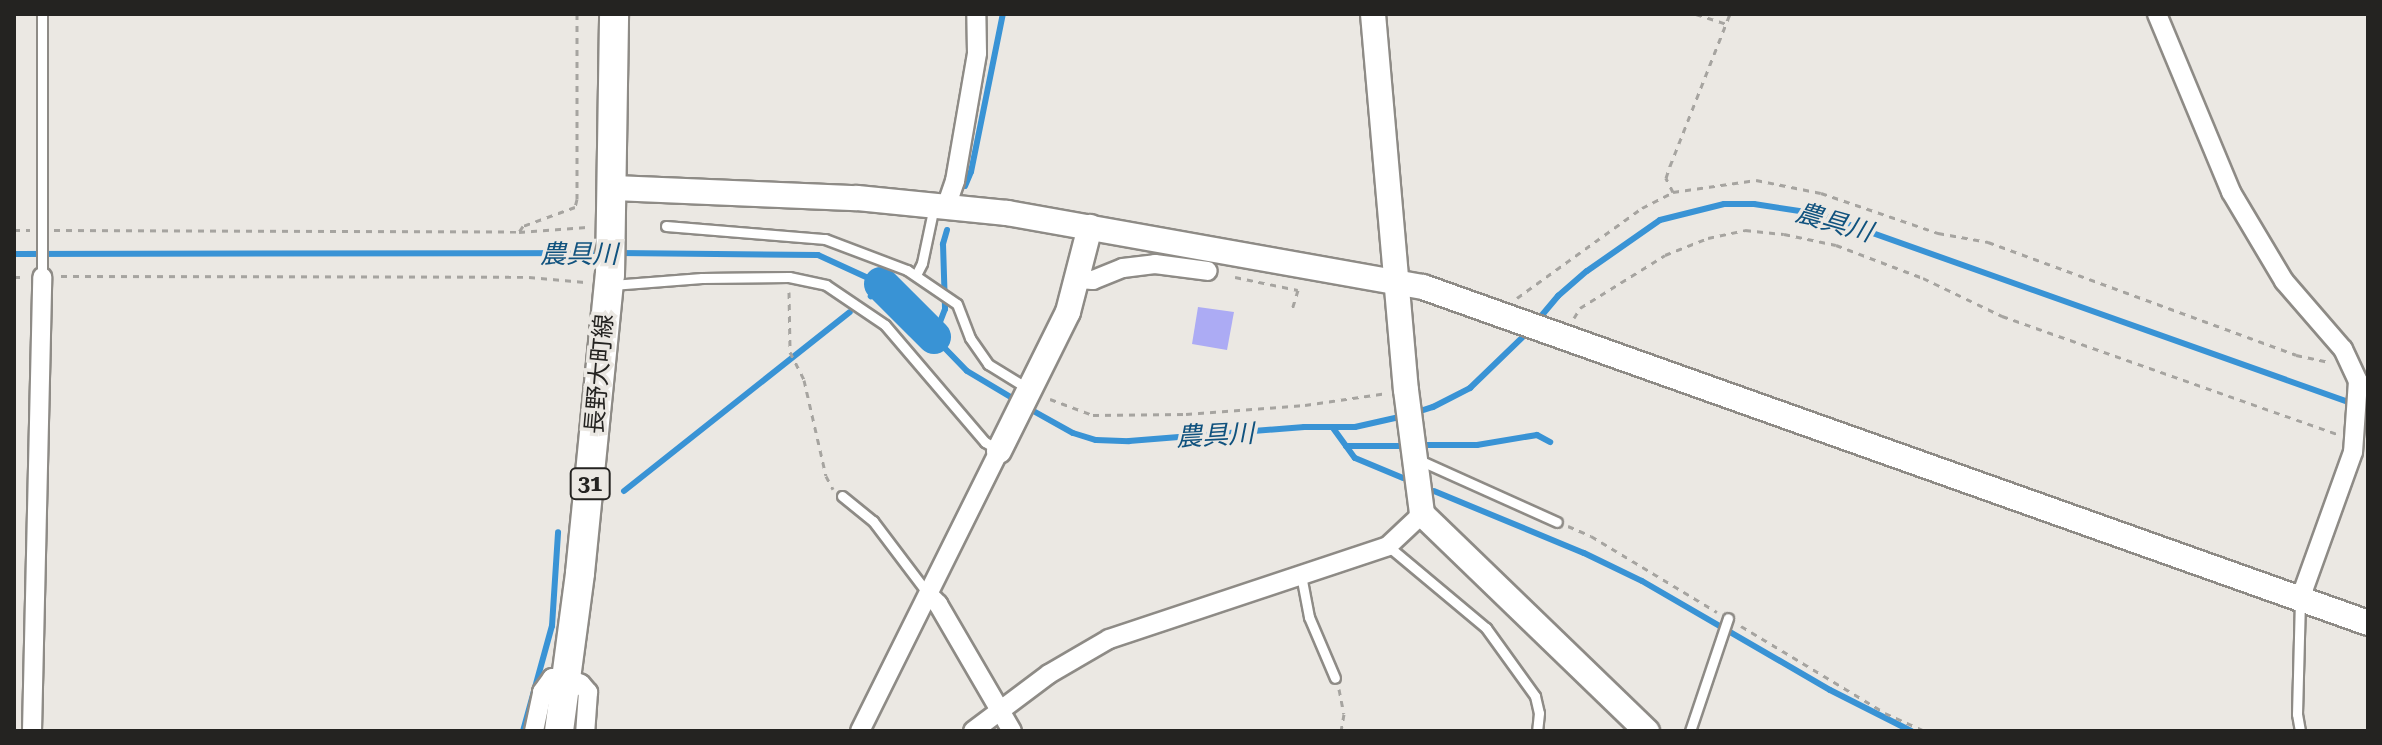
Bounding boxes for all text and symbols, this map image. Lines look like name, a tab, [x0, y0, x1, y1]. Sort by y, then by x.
water label: 農具川	[1792, 197, 1876, 249]
water label: 農具川	[540, 239, 618, 271]
street label: 長野大町線	[580, 313, 620, 435]
water label: 農具川	[1175, 418, 1255, 454]
road number: 31	[568, 466, 612, 502]

